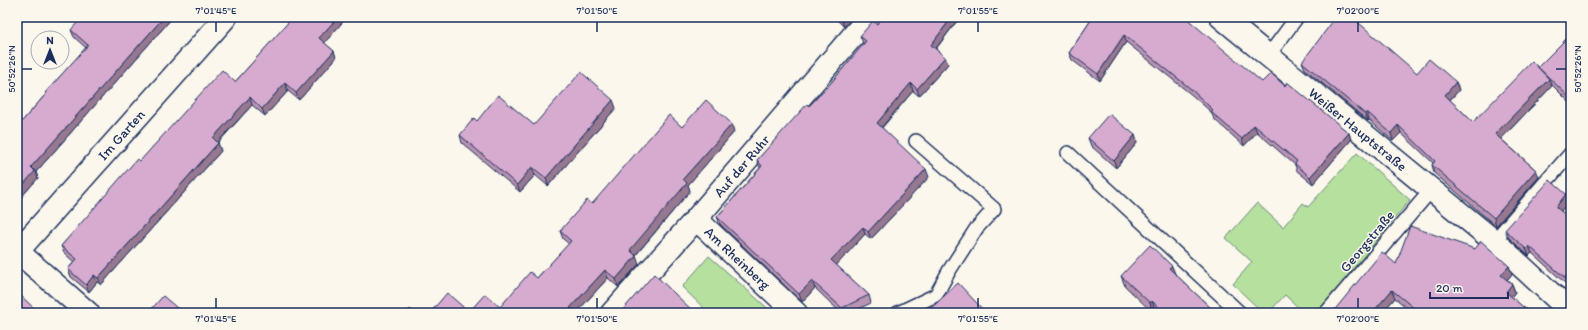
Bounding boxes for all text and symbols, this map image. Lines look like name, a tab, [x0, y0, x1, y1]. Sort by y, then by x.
text: 7°01'45"E	[196, 4, 237, 17]
text: 7°01'50"E	[576, 4, 618, 17]
text: 7°01'55"E	[958, 4, 999, 17]
text: 7°02'00"E	[1337, 4, 1380, 17]
north arrow	[30, 30, 70, 70]
text: N	[46, 34, 54, 47]
text: 50°52'26"N	[5, 45, 18, 93]
text: 50°52'26"N	[1571, 45, 1584, 93]
street label: Weißer Hauptstraße	[1305, 84, 1410, 175]
street label: Im Garten	[95, 106, 149, 164]
street label: Auf der Ruhr	[710, 131, 774, 201]
street label: Georgstraße	[1337, 207, 1398, 276]
street label: Am Rheinberg	[701, 223, 774, 294]
scale bar	[1430, 274, 1508, 300]
text: 20 m	[1436, 281, 1463, 295]
text: 7°01'45"E	[196, 312, 237, 325]
text: 7°01'50"E	[576, 312, 618, 325]
text: 7°01'55"E	[958, 312, 999, 325]
text: 7°02'00"E	[1337, 312, 1380, 325]

